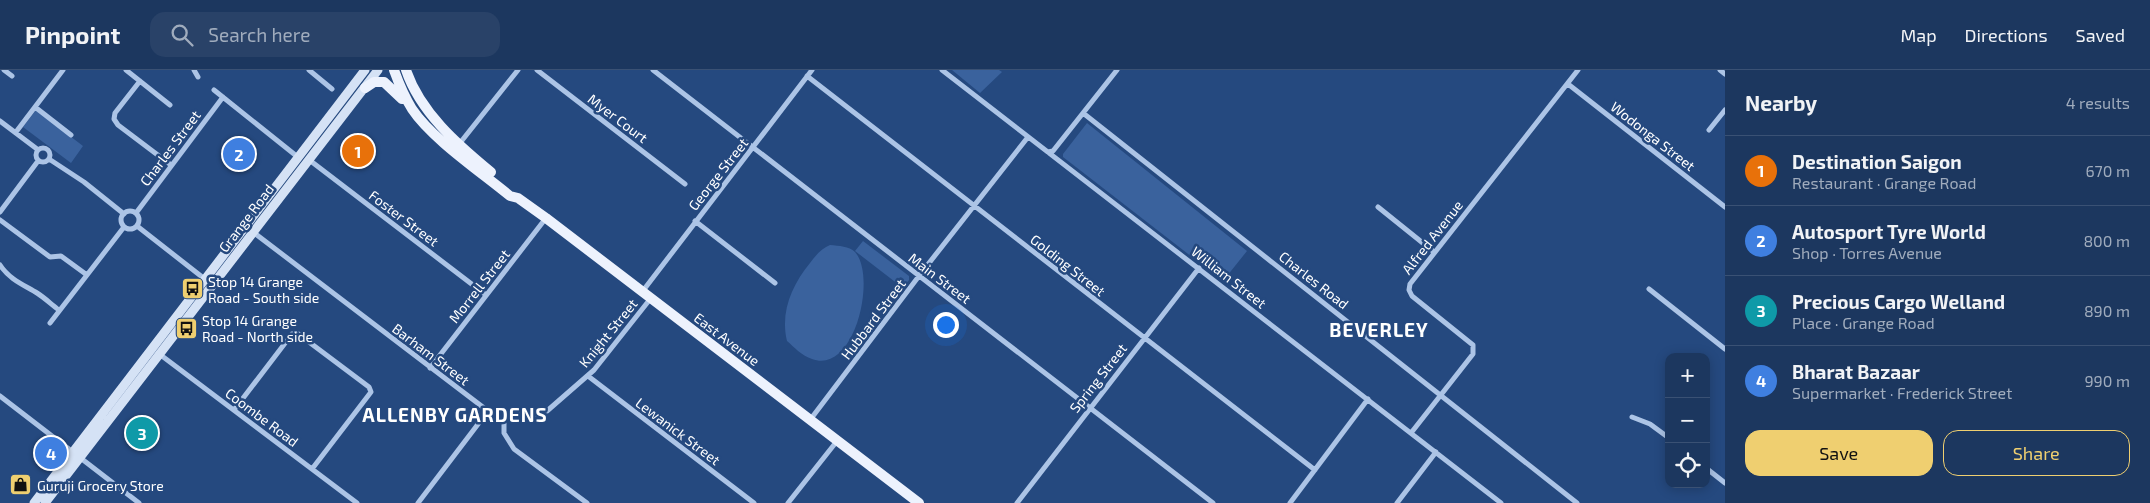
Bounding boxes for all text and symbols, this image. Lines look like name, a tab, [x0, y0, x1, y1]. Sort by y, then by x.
search box	[150, 12, 500, 57]
text: Pinpoint	[25, 20, 120, 49]
icon: search	[168, 21, 196, 49]
text: Search here	[208, 23, 310, 46]
text: Map	[1900, 24, 1937, 46]
text: Directions	[1965, 24, 2048, 46]
text: Saved	[2076, 24, 2125, 46]
street label: Myer Court	[585, 90, 651, 146]
text: Nearby	[1745, 90, 1817, 115]
text: 4 results	[2066, 93, 2130, 112]
street label: Wodonga Street	[1607, 98, 1699, 174]
street label: Charles Street	[136, 107, 204, 189]
pin: 1	[342, 132, 374, 170]
street label: George Street	[684, 134, 752, 214]
pin: 2	[223, 135, 255, 173]
text: Destination Saigon	[1792, 150, 1962, 173]
text: 1	[1758, 161, 1764, 180]
text: 670 m	[2085, 161, 2130, 180]
text: Restaurant · Grange Road	[1792, 173, 1976, 192]
street label: Grange Road	[215, 181, 277, 255]
street label: Foster Street	[366, 186, 442, 250]
street label: Alfred Avenue	[1398, 197, 1466, 277]
text: Autosport Tyre World	[1792, 220, 1986, 243]
street label: Golding Street	[1027, 230, 1109, 300]
text: 2	[1756, 231, 1766, 250]
text: 800 m	[2083, 231, 2130, 250]
street label: William Street	[1188, 242, 1270, 312]
text: Shop · Torres Avenue	[1792, 243, 1942, 262]
street label: Morrell Street	[445, 246, 513, 326]
street label: Charles Road	[1276, 248, 1352, 312]
street label: Main Street	[905, 249, 975, 307]
place label: Stop 14 Grange Road - South side	[208, 273, 319, 306]
street label: Hubbard Street	[837, 275, 909, 363]
bus stop icon: Stop 14 Grange Road - South side	[180, 277, 204, 301]
text: Precious Cargo Welland	[1792, 290, 2005, 313]
street label: Knight Street	[575, 295, 641, 371]
text: 3	[1756, 301, 1766, 320]
text: 890 m	[2084, 301, 2130, 320]
street label: East Avenue	[691, 309, 763, 369]
place label: Stop 14 Grange Road - North side	[202, 312, 313, 345]
your location	[933, 312, 959, 338]
text: Place · Grange Road	[1792, 313, 1935, 332]
bus stop icon: Stop 14 Grange Road - North side	[174, 316, 198, 340]
district label: BEVERLEY	[1329, 318, 1429, 341]
street label: Barham Street	[389, 319, 473, 389]
street label: Spring Street	[1066, 340, 1130, 416]
map controls	[1665, 353, 1710, 488]
button: +	[1665, 353, 1710, 398]
text: Bharat Bazaar	[1792, 360, 1920, 383]
text: 4	[1756, 371, 1766, 390]
text: 990 m	[2084, 371, 2130, 390]
text: Supermarket · Frederick Street	[1792, 383, 2012, 402]
street label: Coombe Road	[222, 384, 302, 450]
street label: Lewanick Street	[632, 394, 724, 468]
button: −	[1665, 398, 1710, 443]
district label: ALLENBY GARDENS	[362, 403, 548, 426]
pin: 3	[126, 414, 158, 452]
button: Save	[1745, 430, 1933, 476]
button: Share	[1943, 430, 2130, 476]
pin: 4	[35, 434, 67, 472]
button: locate	[1665, 443, 1710, 488]
shop icon: Guruji Grocery Store	[9, 473, 33, 497]
place label: Guruji Grocery Store	[37, 477, 164, 494]

